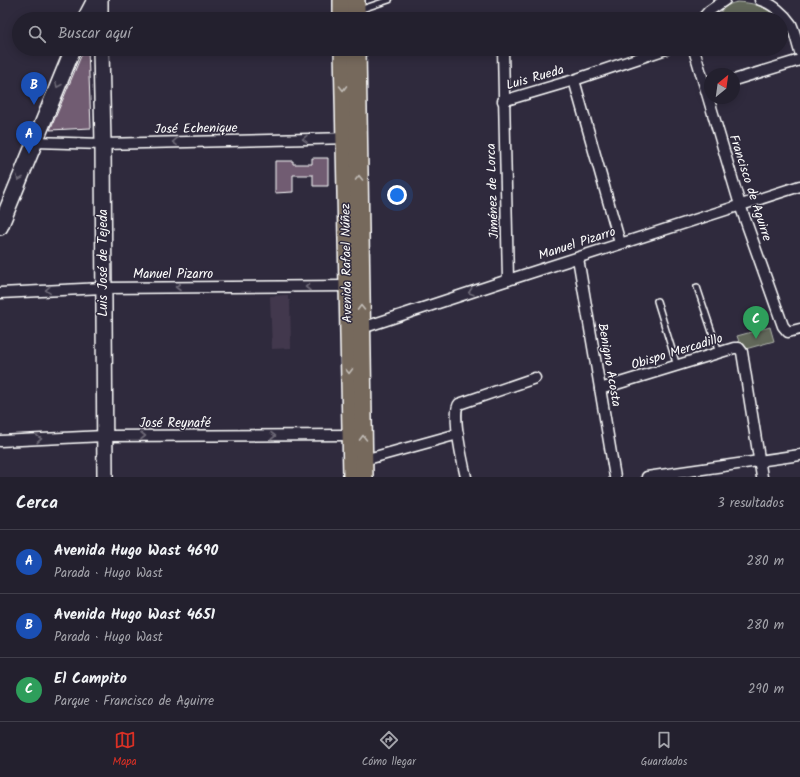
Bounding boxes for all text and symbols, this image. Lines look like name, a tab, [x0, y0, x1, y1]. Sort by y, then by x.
search box	[12, 12, 788, 56]
text: Buscar aquí	[58, 22, 131, 46]
icon: search	[26, 23, 48, 45]
street label: Luis Rueda	[504, 60, 566, 96]
north arrow	[704, 68, 740, 104]
pin: B	[21, 72, 47, 105]
one-way arrow	[55, 81, 63, 88]
one-way arrow	[339, 85, 347, 91]
street label: José Echenique	[154, 118, 238, 140]
pin: A	[16, 121, 42, 154]
street label: Francisco de Aguirre	[723, 132, 777, 244]
one-way arrow	[302, 135, 308, 143]
one-way arrow	[172, 138, 178, 146]
street label: Jiménez de Lorca	[481, 143, 505, 239]
one-way arrow	[16, 175, 24, 182]
one-way arrow	[355, 175, 363, 181]
your location	[387, 185, 407, 205]
street label: Avenida Rafael Núñez	[335, 203, 359, 323]
street label: Luis José de Tejeda	[93, 209, 114, 317]
street label: Manuel Pizarro	[536, 222, 619, 266]
street label: Manuel Pizarro	[133, 264, 213, 285]
one-way arrow	[175, 283, 181, 291]
one-way arrow	[305, 283, 311, 291]
one-way arrow	[45, 286, 51, 295]
one-way arrow	[468, 287, 475, 296]
one-way arrow	[357, 305, 365, 311]
pin: C	[743, 306, 769, 339]
street label: Benigno Acosta	[591, 322, 627, 408]
street label: Obispo Mercadillo	[629, 328, 726, 376]
one-way arrow	[345, 368, 353, 374]
street label: José Reynafé	[139, 413, 212, 434]
one-way arrow	[140, 432, 146, 440]
one-way arrow	[270, 432, 276, 440]
one-way arrow	[36, 435, 42, 443]
one-way arrow	[359, 435, 367, 441]
text: Cerca	[16, 490, 58, 517]
text: 3 resultados	[717, 493, 784, 514]
text: Avenida Hugo Wast 4690	[54, 539, 218, 563]
text: A	[25, 551, 33, 572]
text: 280 m	[747, 551, 784, 572]
text: Parada · Hugo Wast	[54, 563, 163, 584]
text: Avenida Hugo Wast 4651	[54, 603, 215, 627]
text: B	[25, 615, 33, 636]
text: 280 m	[747, 615, 784, 636]
text: Parada · Hugo Wast	[54, 627, 163, 648]
text: El Campito	[54, 667, 127, 691]
text: C	[25, 679, 33, 700]
text: 290 m	[748, 679, 784, 700]
text: Parque · Francisco de Aguirre	[54, 691, 214, 712]
tab: Mapa	[113, 729, 137, 771]
tab: Cómo llegar	[362, 729, 416, 771]
tab: Guardados	[641, 729, 687, 771]

